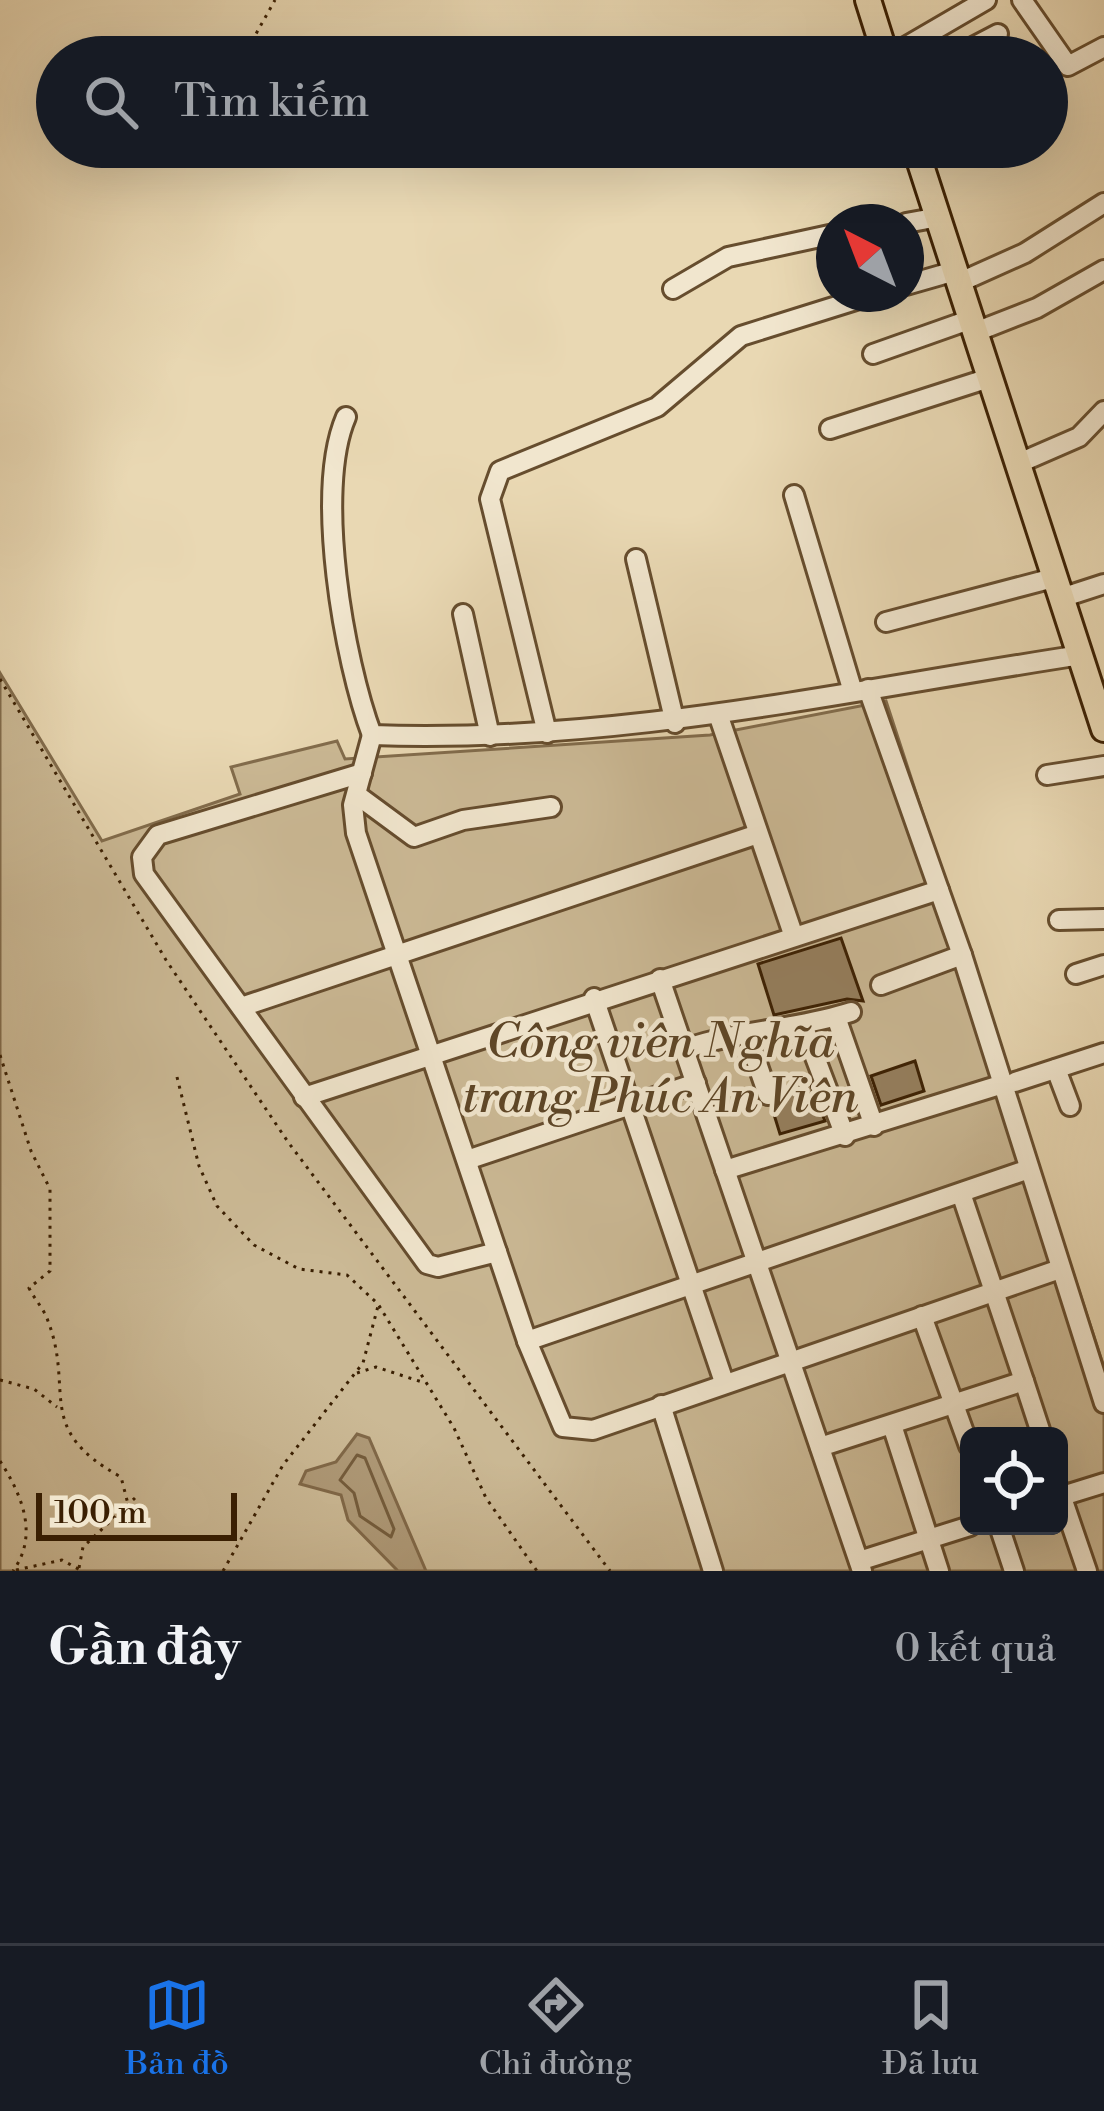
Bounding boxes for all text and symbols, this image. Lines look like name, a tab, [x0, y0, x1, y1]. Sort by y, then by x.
search box	[36, 36, 1068, 168]
icon: search	[78, 69, 144, 135]
text: Tìm kiếm	[174, 74, 369, 131]
north arrow	[816, 204, 924, 312]
park label: Công viên Nghĩa trang Phúc An Viên	[462, 1013, 859, 1128]
map controls	[960, 1427, 1068, 1535]
button: locate	[960, 1427, 1068, 1535]
scale bar	[36, 1487, 237, 1540]
text: 100 m	[54, 1493, 147, 1534]
text: Gần đây	[48, 1617, 241, 1681]
text: 0 kết quả	[894, 1625, 1056, 1674]
tab: Bản đồ	[125, 1972, 229, 2085]
tab: Chỉ đường	[479, 1972, 632, 2085]
tab: Đã lưu	[882, 1972, 979, 2085]

